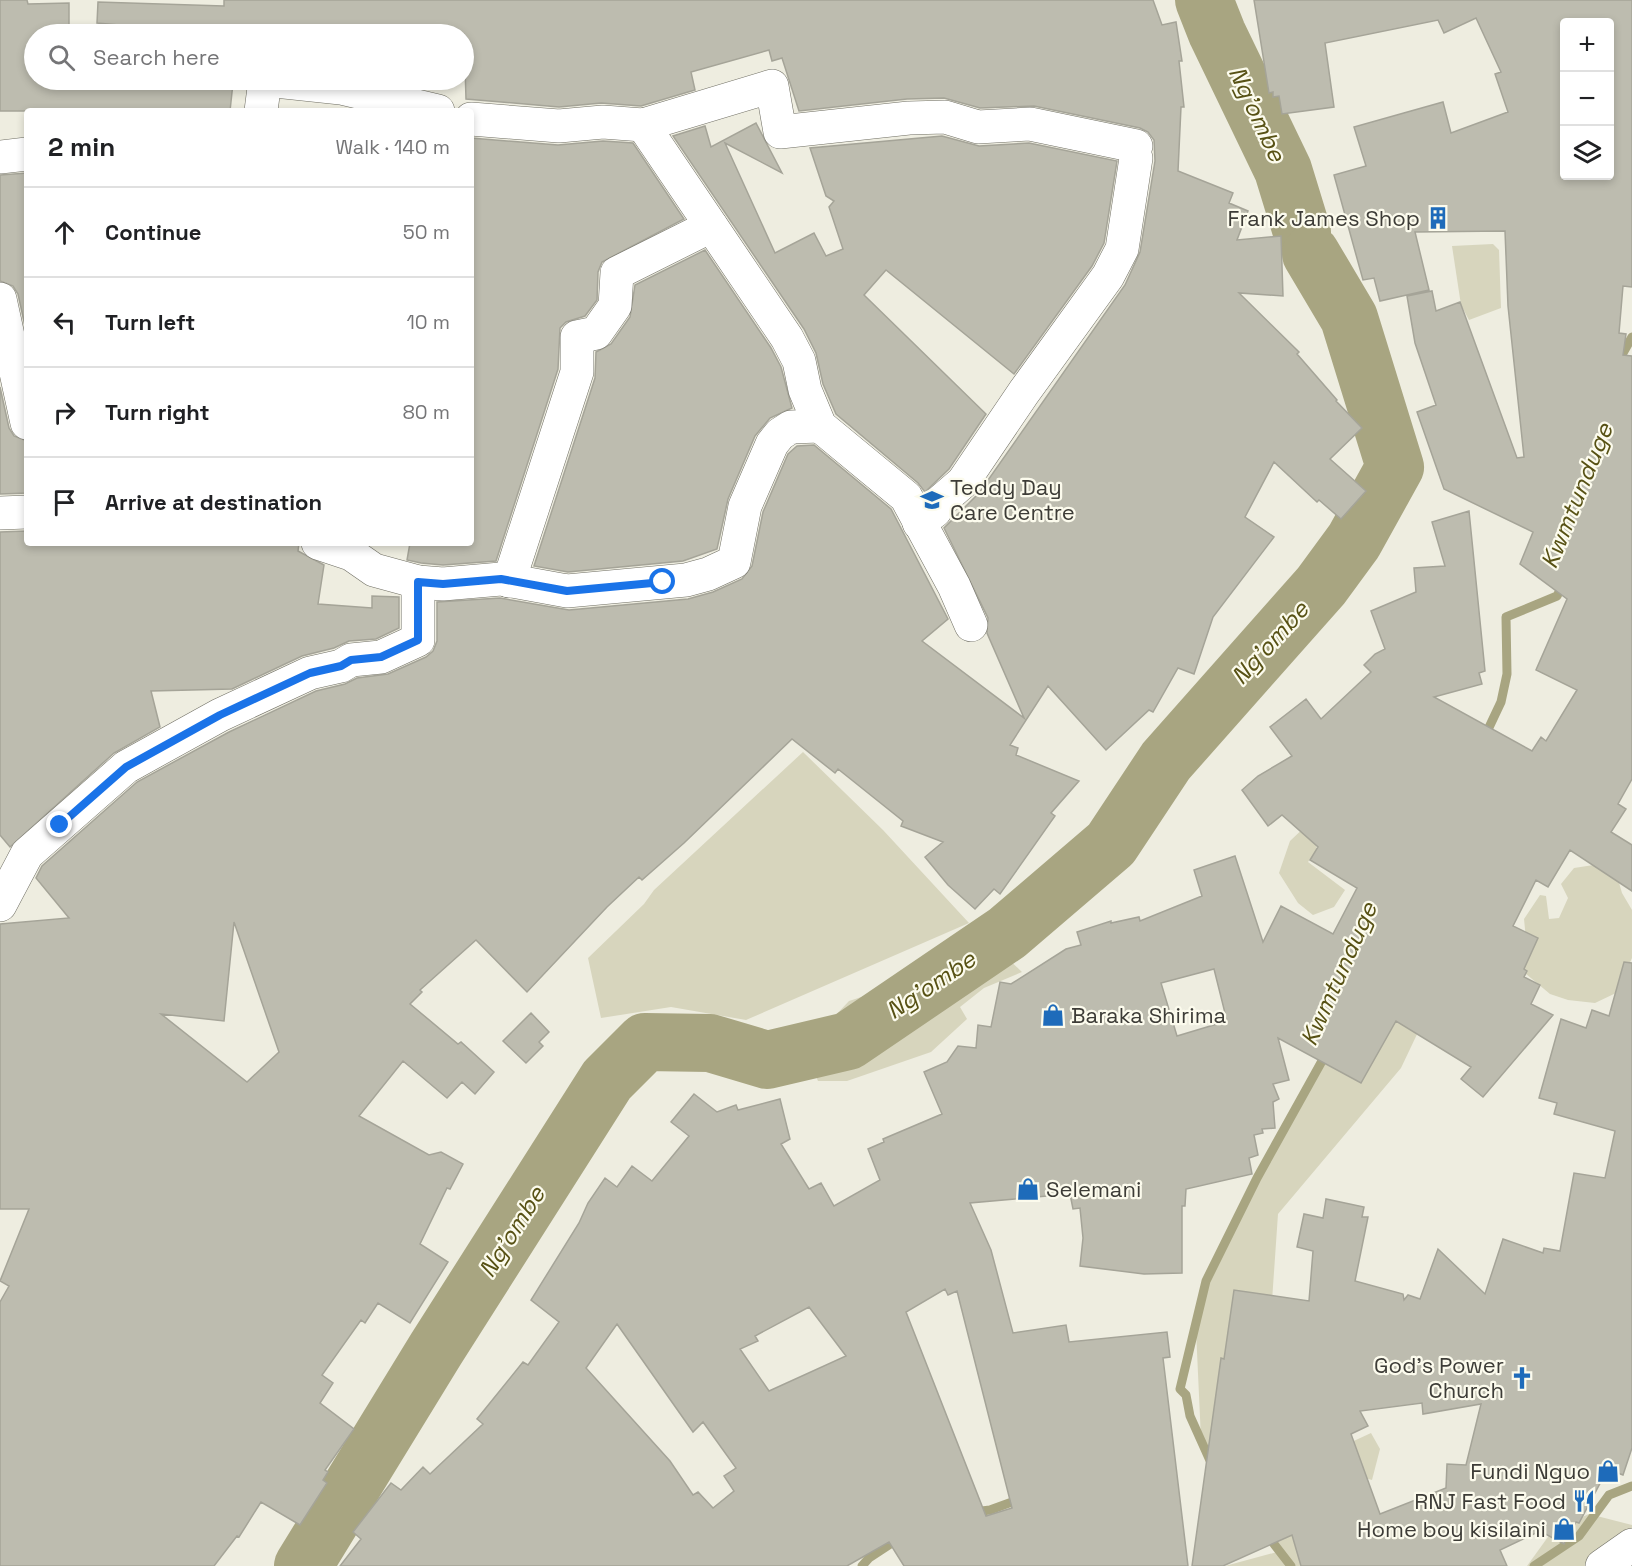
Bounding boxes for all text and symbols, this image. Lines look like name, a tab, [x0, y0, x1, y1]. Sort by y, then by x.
map controls	[1560, 18, 1614, 180]
button: +	[1560, 18, 1614, 72]
search box	[24, 24, 474, 90]
icon: search	[45, 41, 78, 74]
text: Search here	[93, 43, 220, 71]
water label: Ng'ombe	[1222, 61, 1293, 167]
button: −	[1560, 72, 1614, 126]
button: layers	[1560, 126, 1614, 180]
text: 2 min	[48, 130, 115, 164]
text: Walk · 140 m	[336, 134, 450, 160]
place label: Frank James Shop	[1228, 204, 1420, 232]
building icon: Frank James Shop	[1425, 205, 1451, 231]
icon: ahead	[48, 216, 81, 249]
text: Continue	[105, 218, 201, 246]
text: 50 m	[403, 219, 450, 245]
icon: left	[48, 306, 81, 339]
text: Turn left	[105, 308, 195, 336]
text: 10 m	[406, 309, 450, 335]
icon: right	[48, 396, 81, 429]
text: Turn right	[105, 398, 210, 426]
text: 80 m	[402, 399, 450, 425]
water label: Kwmtunduge	[1533, 418, 1620, 573]
place label: Teddy Day Care Centre	[950, 473, 1075, 526]
icon: arrive	[48, 486, 81, 519]
school or university icon: Teddy Day Care Centre	[919, 487, 945, 513]
text: Arrive at destination	[105, 488, 322, 516]
route start	[649, 568, 675, 594]
water label: Ng'ombe	[1224, 594, 1316, 691]
route end	[46, 811, 72, 837]
water label: Kwmtunduge	[1293, 896, 1384, 1050]
water label: Ng'ombe	[880, 943, 982, 1026]
place label: Baraka Shirima	[1071, 1001, 1227, 1029]
shop icon: Baraka Shirima	[1040, 1002, 1066, 1028]
place label: Selemani	[1046, 1175, 1141, 1203]
shop icon: Selemani	[1015, 1176, 1041, 1202]
water label: Ng'ombe	[471, 1180, 552, 1283]
place label: God's Power Church	[1374, 1351, 1504, 1404]
church icon: God's Power Church	[1509, 1365, 1535, 1391]
place label: Fundi Nguo	[1470, 1457, 1590, 1485]
shop icon: Fundi Nguo	[1595, 1458, 1621, 1484]
place label: RNJ Fast Food	[1414, 1487, 1566, 1515]
restaurant icon: RNJ Fast Food	[1571, 1488, 1597, 1514]
place label: Home boy kisilaini	[1357, 1515, 1546, 1543]
shop icon: Home boy kisilaini	[1551, 1516, 1577, 1542]

